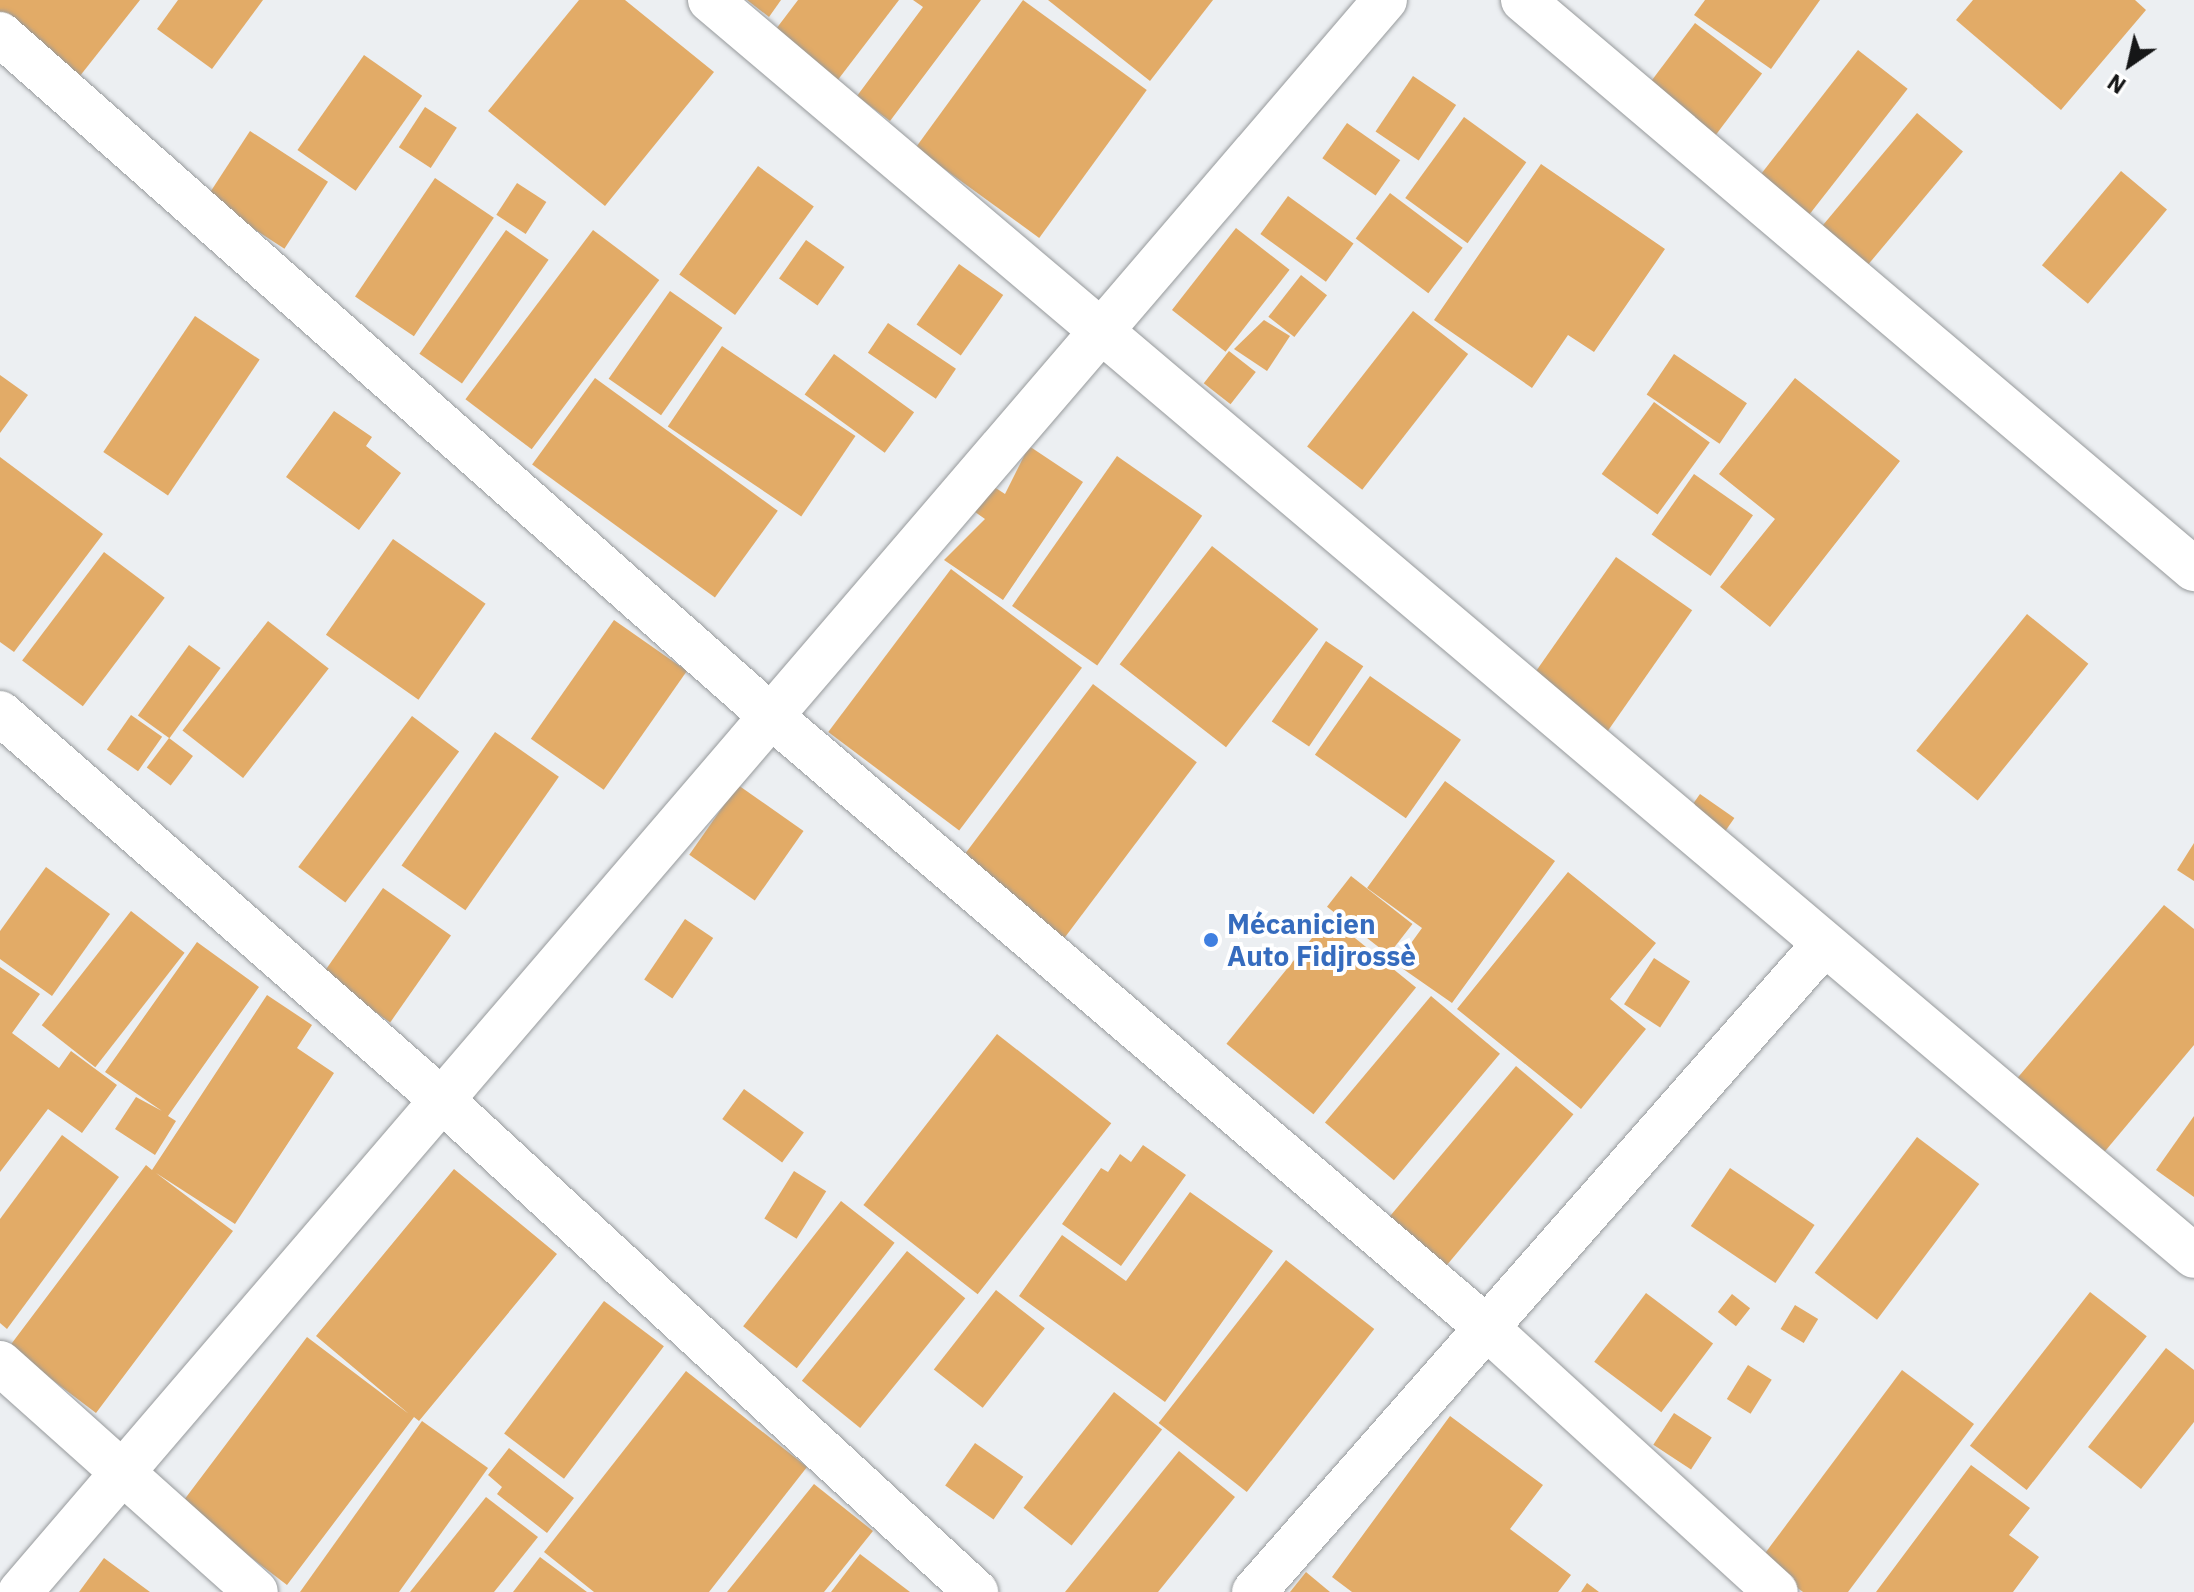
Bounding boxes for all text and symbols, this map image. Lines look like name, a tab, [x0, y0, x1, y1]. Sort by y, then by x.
north arrow	[2090, 24, 2170, 104]
text: N	[2102, 68, 2131, 101]
place label: Mécanicien Auto Fidjrossè	[1227, 907, 1416, 973]
marker: Mécanicien Auto Fidjrossè	[1202, 931, 1220, 949]

